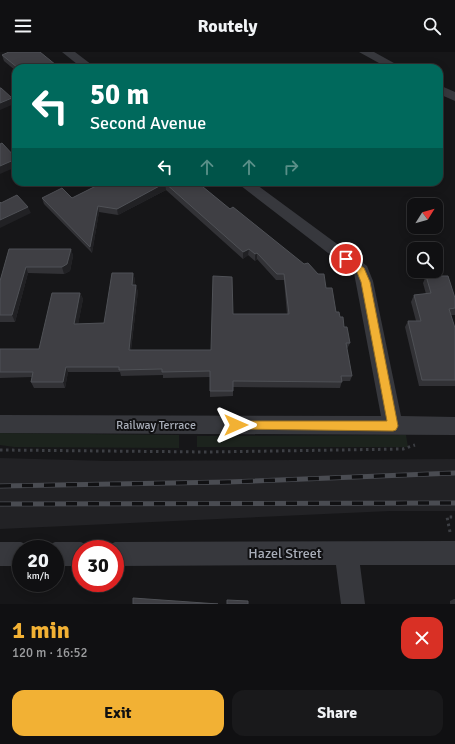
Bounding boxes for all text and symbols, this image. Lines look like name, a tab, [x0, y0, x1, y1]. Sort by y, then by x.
icon: menu	[12, 15, 34, 37]
text: Routely	[198, 15, 257, 37]
icon: search	[421, 15, 443, 37]
text: 50 m	[90, 78, 149, 112]
icon: left	[24, 80, 76, 132]
text: Second Avenue	[90, 112, 206, 134]
icon: left	[154, 156, 176, 178]
icon: ahead	[196, 156, 218, 178]
icon: ahead	[238, 156, 260, 178]
icon: right	[280, 156, 302, 178]
north arrow	[407, 198, 443, 234]
map controls	[407, 198, 443, 278]
pin	[329, 242, 363, 276]
button: search	[407, 242, 443, 278]
icon: arrive	[335, 248, 357, 270]
position arrow	[215, 404, 257, 446]
street label: Railway Terrace	[116, 418, 196, 433]
speed limit sign: 30	[72, 540, 124, 592]
street label: Hazel Street	[248, 545, 322, 562]
text: 20	[27, 548, 49, 573]
text: km/h	[27, 570, 49, 582]
text: 1 min	[12, 615, 70, 645]
button: close	[401, 617, 443, 659]
text: 120 m · 16:52	[12, 645, 88, 661]
button: Exit	[12, 690, 224, 736]
button: Share	[232, 690, 443, 736]

